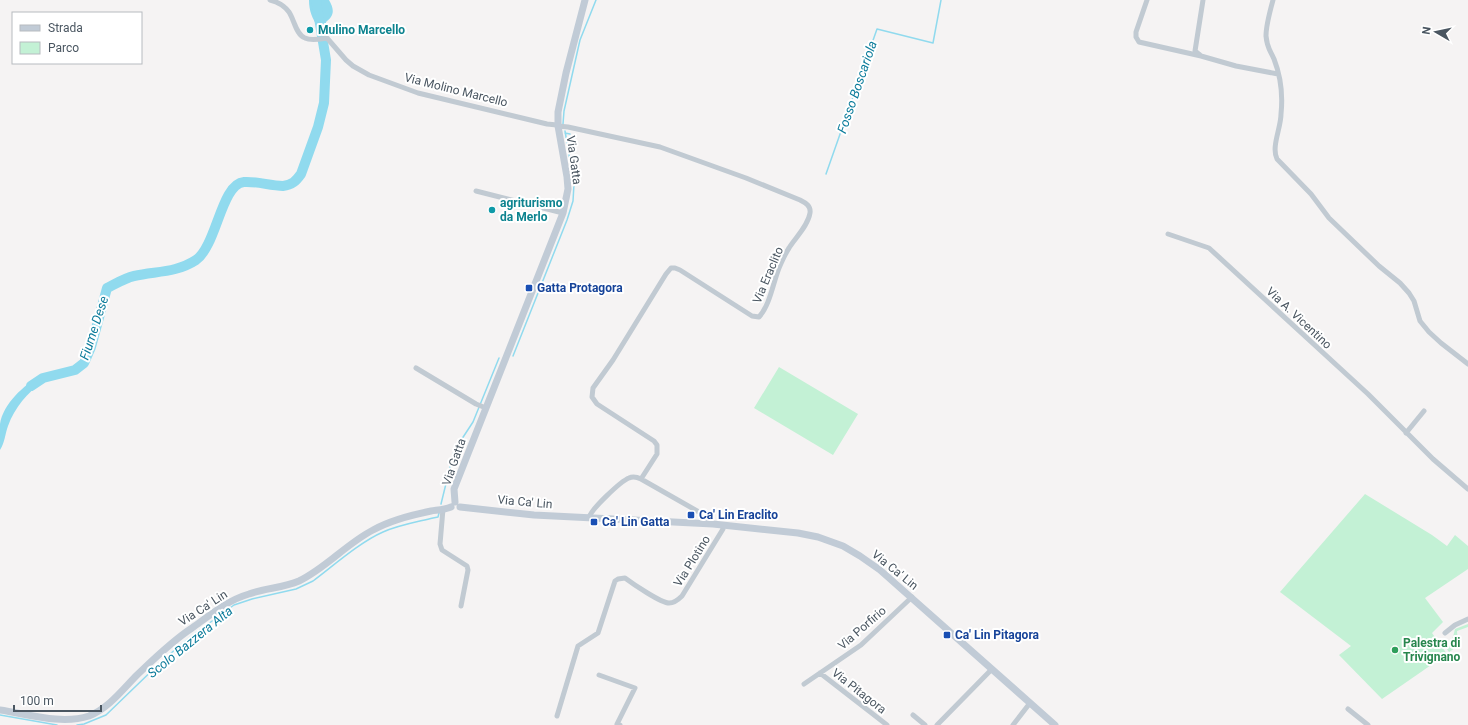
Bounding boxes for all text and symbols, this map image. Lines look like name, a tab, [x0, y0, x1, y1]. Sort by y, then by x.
legend	[12, 12, 142, 64]
north arrow	[1416, 12, 1456, 52]
text: Strada	[48, 21, 83, 35]
place label: Mulino Marcello	[318, 23, 405, 37]
marker: Mulino Marcello	[305, 25, 315, 35]
text: N	[1420, 25, 1434, 35]
water label: Fosso Boscariola	[834, 39, 880, 135]
text: Parco	[48, 41, 79, 55]
street label: Via Molino Marcello	[403, 70, 509, 110]
street label: Via Gatta	[564, 135, 584, 185]
place label: agriturismo da Merlo	[500, 196, 563, 224]
marker: agriturismo da Merlo	[487, 205, 497, 215]
street label: Via Eraclito	[750, 245, 786, 305]
place label: Gatta Protagora	[537, 281, 623, 295]
marker: Gatta Protagora	[524, 283, 534, 293]
street label: Via A. Vicentino	[1263, 284, 1335, 352]
water label: Fiume Dese	[77, 294, 111, 362]
street label: Via Gatta	[439, 436, 469, 488]
street label: Via Ca' Lin	[497, 493, 553, 511]
place label: Ca' Lin Eraclito	[699, 508, 778, 522]
marker: Ca' Lin Eraclito	[686, 510, 696, 520]
place label: Ca' Lin Gatta	[602, 515, 670, 529]
marker: Ca' Lin Gatta	[589, 517, 599, 527]
street label: Via Plotino	[671, 533, 713, 589]
street label: Via Ca' Lin	[869, 547, 921, 593]
street label: Via Ca' Lin	[176, 587, 230, 629]
water label: Scolo Bazzera Alta	[145, 603, 236, 681]
street label: Via Porfirio	[835, 603, 889, 653]
place label: Ca' Lin Pitagora	[955, 628, 1040, 642]
marker: Ca' Lin Pitagora	[942, 630, 952, 640]
place label: Palestra di Trivignano	[1403, 636, 1461, 664]
marker: Palestra di Trivignano	[1390, 645, 1400, 655]
street label: Via Pitagora	[829, 665, 889, 717]
scale bar	[14, 687, 101, 713]
text: 100 m	[20, 694, 54, 708]

